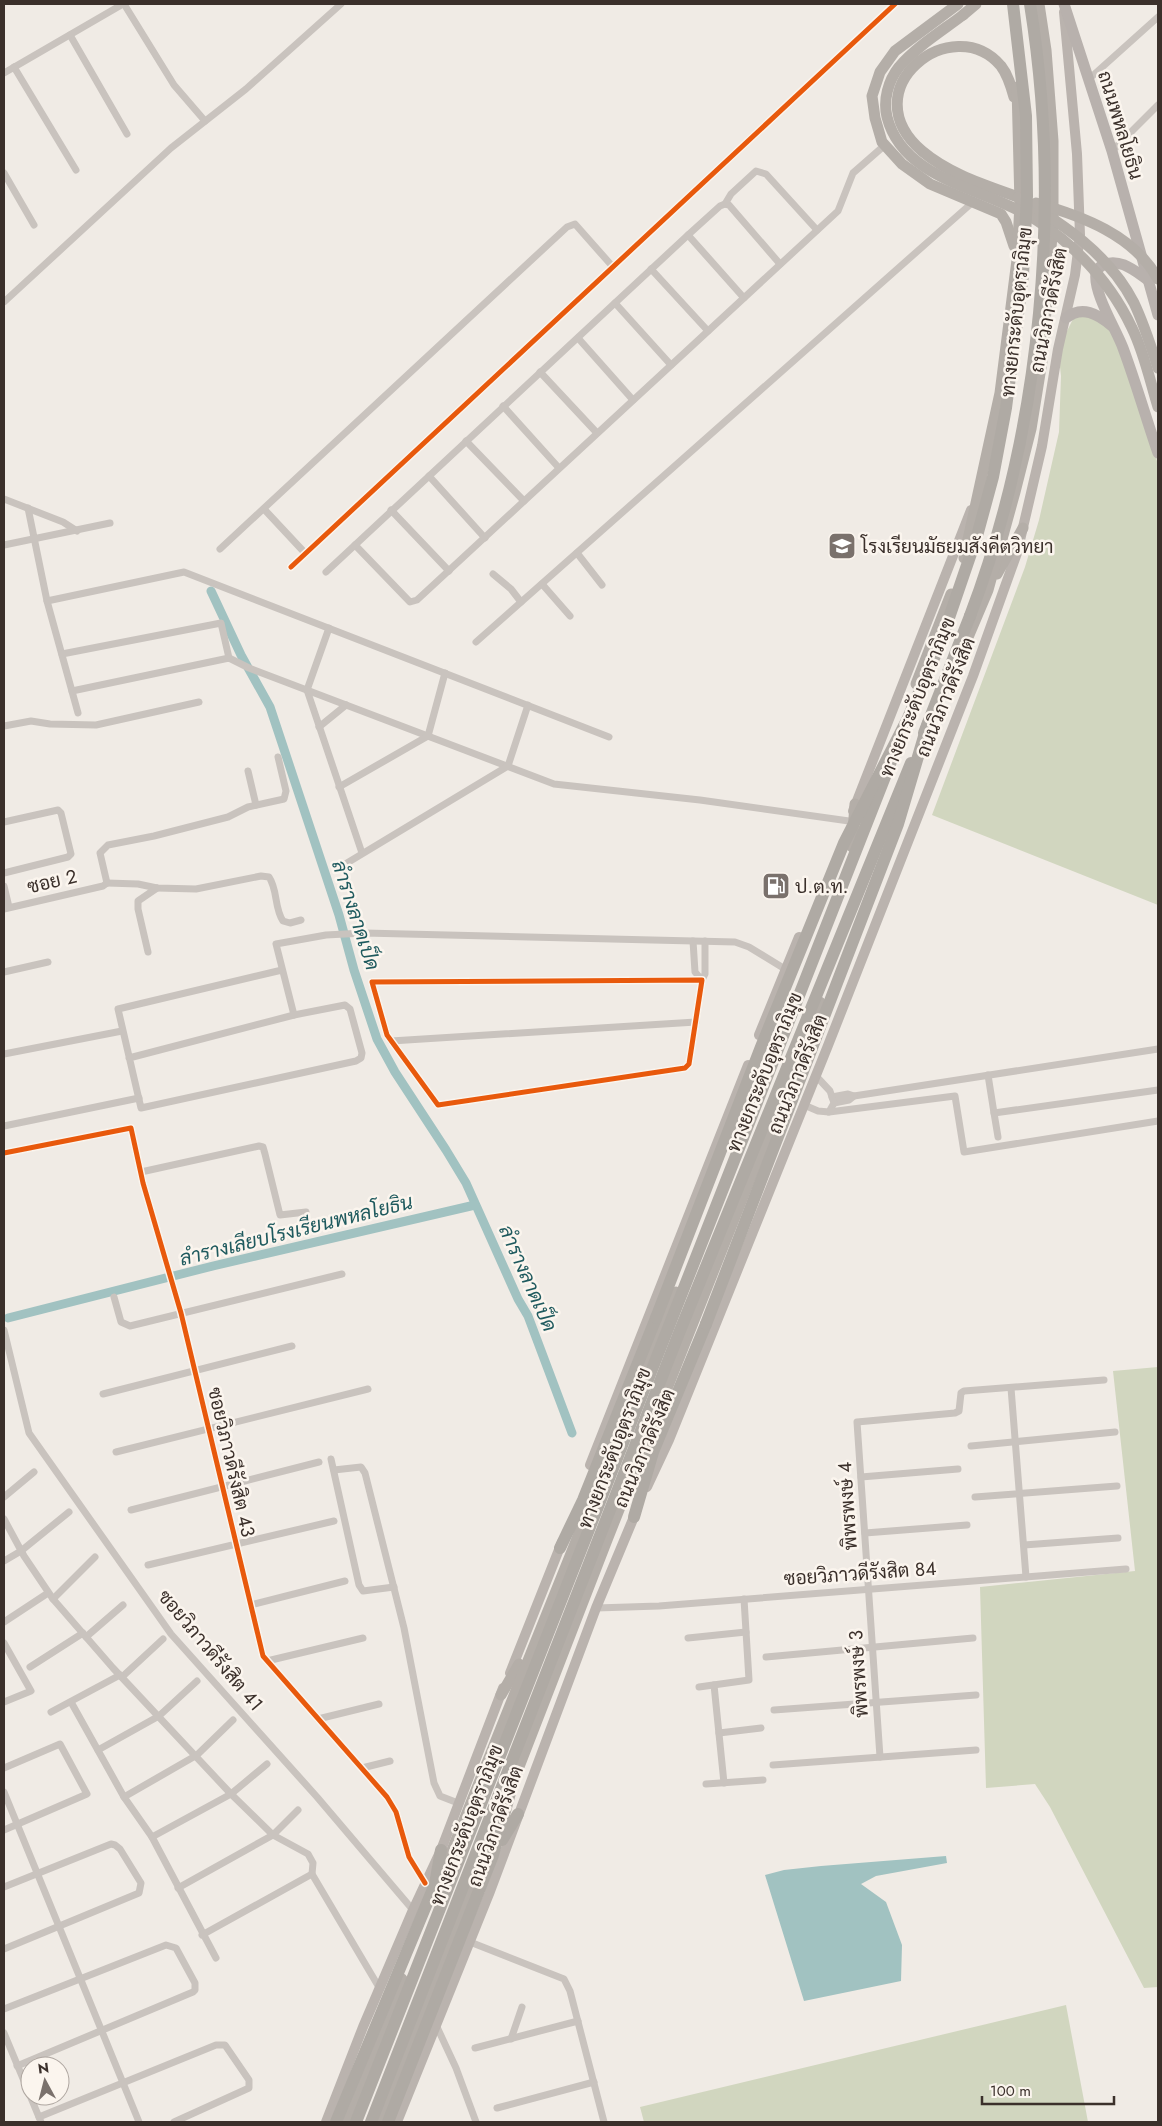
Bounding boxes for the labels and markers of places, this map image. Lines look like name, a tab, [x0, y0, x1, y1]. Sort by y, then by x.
school or university icon: โรงเรียนมัธยมสังคีตวิทยา	[827, 531, 857, 561]
place label: โรงเรียนมัธยมสังคีตวิทยา	[860, 533, 1054, 560]
fuel station icon: ป.ต.ท.	[761, 871, 791, 901]
place label: ป.ต.ท.	[795, 873, 849, 900]

